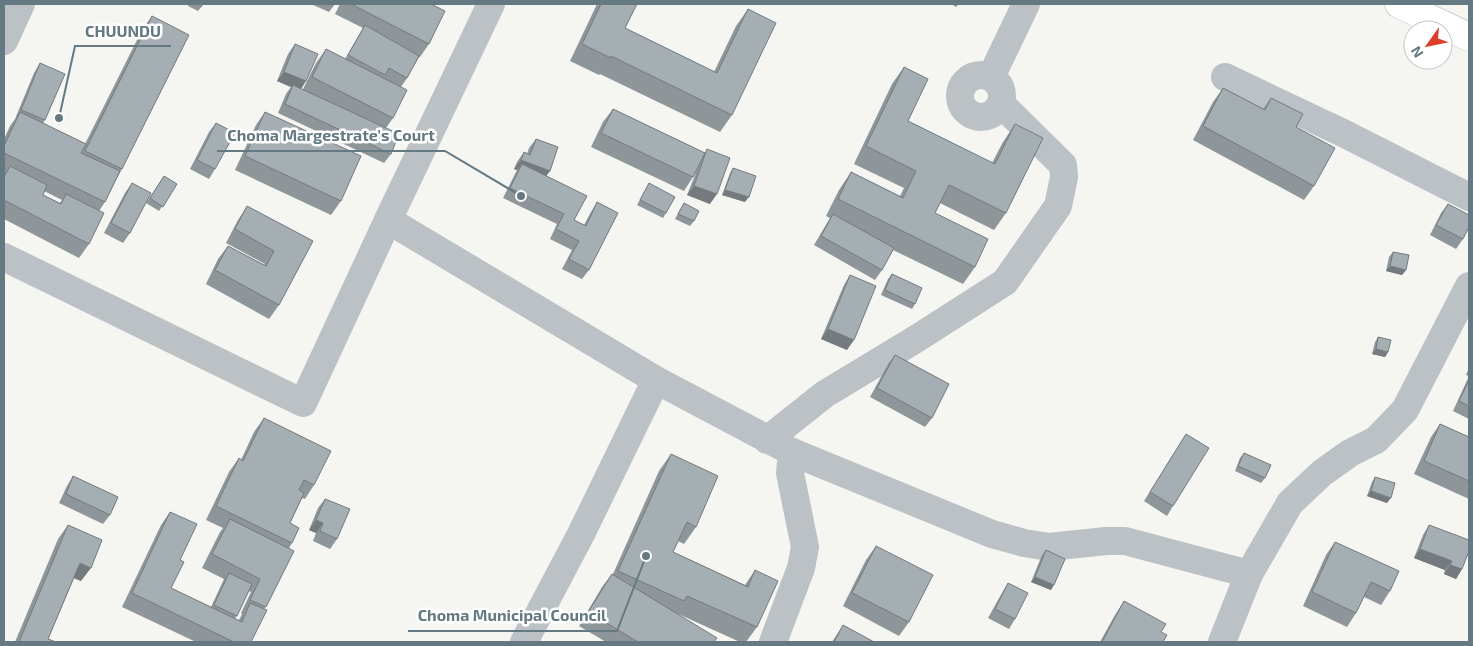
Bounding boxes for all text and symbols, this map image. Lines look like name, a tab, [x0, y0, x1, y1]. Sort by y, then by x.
callout: CHUUNDU	[75, 15, 171, 46]
north arrow	[1403, 20, 1453, 70]
text: CHUUNDU	[85, 21, 161, 40]
text: N	[1407, 43, 1427, 61]
callout: Choma Margestrate's Court	[217, 120, 445, 151]
text: Choma Margestrate's Court	[227, 125, 435, 144]
callout: Choma Municipal Council	[408, 600, 617, 631]
text: Choma Municipal Council	[418, 605, 607, 624]

